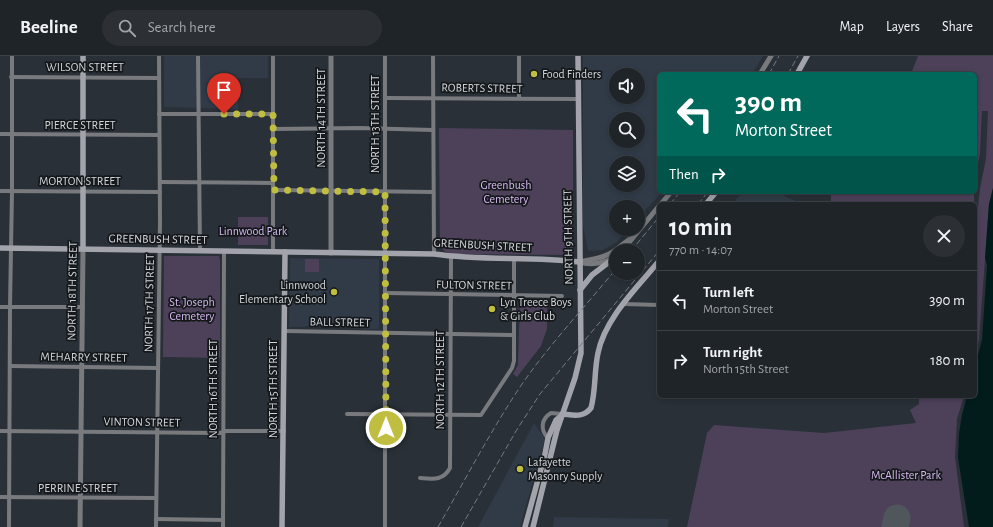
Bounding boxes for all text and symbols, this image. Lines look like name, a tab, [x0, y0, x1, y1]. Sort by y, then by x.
search box	[102, 10, 382, 46]
icon: search	[116, 17, 138, 39]
text: Beeline	[20, 18, 78, 37]
text: Search here	[148, 20, 216, 35]
text: Map	[839, 20, 864, 34]
text: Layers	[886, 20, 920, 34]
text: Share	[942, 20, 973, 34]
street label: WILSON STREET	[46, 61, 124, 73]
street label: NORTH 14TH STREET	[315, 68, 327, 168]
place label: Food Finders	[542, 68, 601, 80]
map controls	[609, 68, 645, 280]
button: sound	[609, 68, 645, 104]
marker: Food Finders	[529, 69, 539, 79]
pin	[207, 73, 241, 114]
street label: NORTH 13TH STREET	[369, 75, 381, 173]
icon: arrive	[213, 79, 235, 101]
street label: ROBERTS STREET	[441, 81, 523, 95]
icon: left	[669, 88, 721, 140]
text: 390 m	[735, 89, 802, 117]
button: search	[609, 112, 645, 148]
street label: PIERCE STREET	[44, 119, 116, 131]
text: Morton Street	[735, 122, 832, 140]
button: layers	[609, 156, 645, 192]
icon: right	[707, 164, 729, 186]
text: Then	[669, 167, 699, 182]
street label: MORTON STREET	[39, 175, 121, 187]
park label: Greenbush Cemetery	[480, 179, 532, 206]
street label: NORTH 9TH STREET	[561, 189, 575, 285]
button: +	[609, 200, 645, 236]
button: close	[923, 215, 965, 257]
text: 10 min	[669, 216, 732, 240]
park label: Linnwood Park	[219, 225, 288, 237]
street label: GREENBUSH STREET	[108, 232, 208, 246]
street label: GREENBUSH STREET	[433, 236, 533, 254]
street label: NORTH 18TH STREET	[65, 241, 79, 341]
button: −	[609, 244, 645, 280]
text: 770 m · 14:07	[669, 244, 733, 257]
street label: NORTH 17TH STREET	[142, 254, 156, 352]
street label: FULTON STREET	[436, 278, 512, 292]
place label: Linnwood Elementary School	[239, 279, 326, 306]
text: Turn left	[703, 285, 754, 300]
marker: Linnwood Elementary School	[329, 287, 339, 297]
icon: left	[669, 290, 691, 312]
text: 390 m	[929, 293, 965, 308]
park label: St. Joseph Cemetery	[169, 296, 215, 323]
place label: Lyn Treece Boys & Girls Club	[500, 296, 572, 322]
text: Morton Street	[703, 303, 773, 316]
marker: Lyn Treece Boys & Girls Club	[487, 304, 497, 314]
street label: BALL STREET	[309, 315, 371, 329]
street label: NORTH 12TH STREET	[434, 330, 446, 430]
street label: NORTH 16TH STREET	[207, 339, 219, 439]
street label: NORTH 15TH STREET	[267, 340, 279, 438]
text: Turn right	[703, 345, 762, 360]
street label: MEHARRY STREET	[40, 350, 128, 364]
icon: right	[669, 350, 691, 372]
text: 180 m	[930, 353, 965, 368]
text: North 15th Street	[703, 363, 789, 376]
position arrow	[365, 407, 407, 449]
street label: VINTON STREET	[104, 415, 181, 429]
place label: Lafayette Masonry Supply	[528, 456, 602, 483]
marker: Lafayette Masonry Supply	[515, 464, 525, 474]
park label: McAllister Park	[871, 469, 941, 481]
street label: PERRINE STREET	[38, 482, 118, 494]

